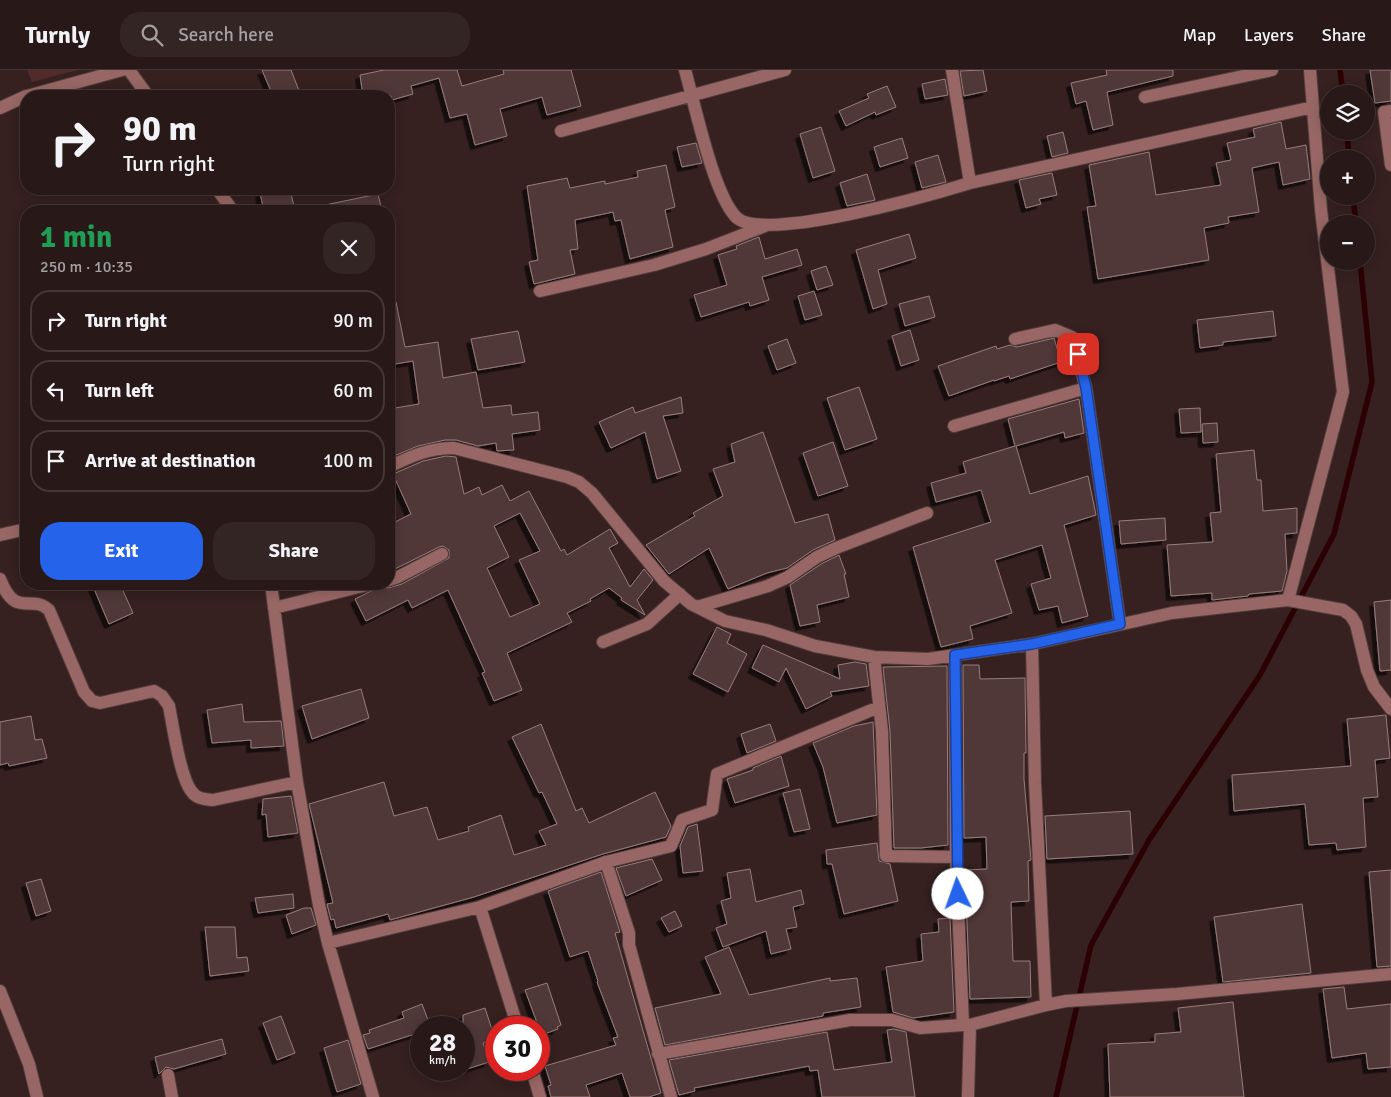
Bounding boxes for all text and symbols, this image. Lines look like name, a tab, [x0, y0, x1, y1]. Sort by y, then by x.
search box	[120, 12, 470, 57]
text: Turnly	[25, 20, 90, 50]
icon: search	[138, 21, 166, 49]
text: Search here	[178, 23, 274, 47]
text: Map	[1183, 24, 1216, 46]
text: Layers	[1244, 24, 1294, 46]
text: Share	[1322, 24, 1366, 46]
map controls	[1320, 85, 1375, 270]
button: layers	[1320, 85, 1375, 140]
text: 90 m	[123, 107, 197, 150]
icon: right	[40, 110, 105, 175]
text: Turn right	[123, 150, 215, 177]
button: +	[1320, 150, 1375, 205]
button: −	[1320, 215, 1375, 270]
text: 1 min	[40, 219, 112, 256]
button: close	[323, 222, 375, 274]
text: 250 m · 10:35	[40, 257, 133, 277]
icon: right	[42, 307, 70, 335]
text: Turn right	[85, 309, 167, 333]
text: 90 m	[333, 309, 373, 333]
pin	[1057, 333, 1099, 375]
icon: arrive	[1064, 340, 1092, 368]
icon: left	[42, 377, 70, 405]
text: Turn left	[85, 379, 154, 403]
text: 60 m	[333, 379, 373, 403]
icon: arrive	[42, 447, 70, 475]
text: Arrive at destination	[85, 449, 256, 473]
text: 100 m	[323, 449, 373, 473]
button: Exit	[40, 522, 203, 580]
button: Share	[213, 522, 375, 580]
position arrow	[931, 867, 983, 919]
speed limit sign: 30	[485, 1016, 550, 1081]
text: 28	[429, 1027, 456, 1058]
text: km/h	[429, 1053, 456, 1068]

